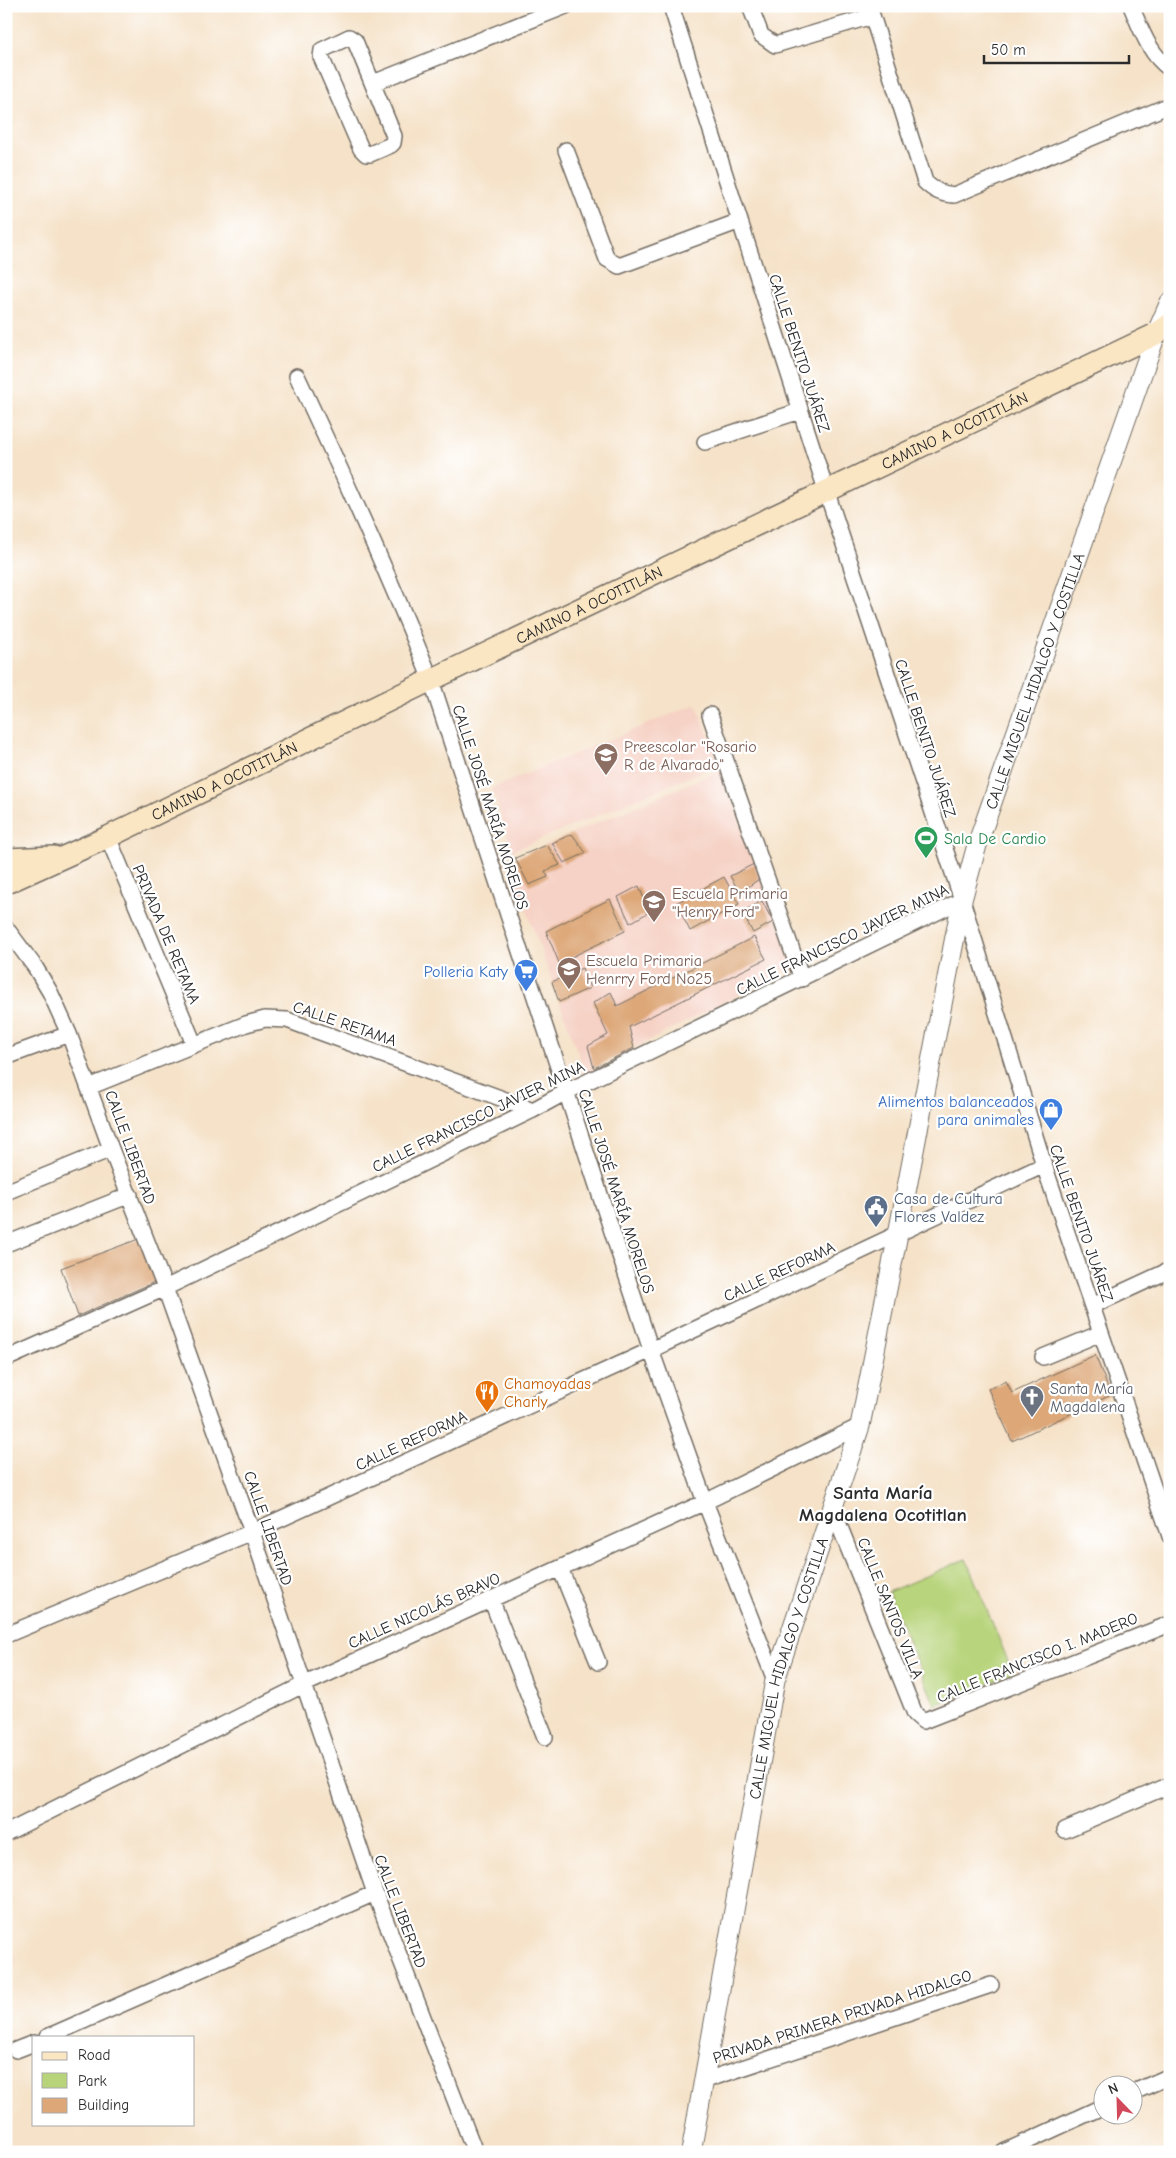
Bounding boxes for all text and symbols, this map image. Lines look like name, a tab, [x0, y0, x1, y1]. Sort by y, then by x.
scale bar	[984, 32, 1128, 64]
text: 50 m	[991, 41, 1026, 59]
street label: CALLE BENITO JUÁREZ	[765, 272, 834, 435]
street label: CAMINO A OCOTITLÁN	[879, 388, 1031, 474]
street label: CALLE MIGUEL HIDALGO Y COSTILLA	[982, 550, 1089, 812]
street label: CAMINO A OCOTITLÁN	[513, 563, 665, 648]
street label: CALLE BENITO JUÁREZ	[891, 657, 960, 820]
street label: CALLE JOSÉ MARÍA MORELOS	[448, 702, 533, 912]
street label: CAMINO A OCOTITLÁN	[149, 738, 301, 825]
place label: Preescolar "Rosario R de Alvarado"	[624, 738, 757, 774]
school or university icon: Preescolar "Rosario R de Alvarado"	[593, 742, 619, 776]
sports icon: Sala De Cardio	[913, 825, 939, 859]
place label: Sala De Cardio	[944, 830, 1046, 848]
street label: PRIVADA DE RETAMA	[129, 862, 204, 1007]
street label: CALLE FRANCISCO JAVIER MINA	[733, 881, 951, 999]
place label: Escuela Primaria "Henry Ford"	[672, 885, 788, 921]
school or university icon: Escuela Primaria "Henry Ford"	[641, 889, 667, 923]
place label: Escuela Primaria Henrry Ford No25	[586, 952, 712, 988]
school or university icon: Escuela Primaria Henrry Ford No25	[556, 956, 582, 990]
supermarket icon: Polleria Katy	[513, 958, 539, 992]
place label: Polleria Katy	[424, 963, 509, 981]
street label: CALLE RETAMA	[291, 998, 399, 1050]
street label: CALLE FRANCISCO JAVIER MINA	[369, 1058, 587, 1176]
street label: CALLE JOSÉ MARÍA MORELOS	[574, 1086, 659, 1296]
street label: CALLE LIBERTAD	[101, 1088, 159, 1207]
place label: Alimentos balanceados para animales	[878, 1093, 1034, 1129]
shop icon: Alimentos balanceados para animales	[1038, 1097, 1064, 1131]
street label: CALLE BENITO JUÁREZ	[1046, 1142, 1117, 1304]
place label: Casa de Cultura Flores Valdez	[894, 1190, 1003, 1226]
public building icon: Casa de Cultura Flores Valdez	[863, 1194, 889, 1228]
street label: CALLE REFORMA	[721, 1238, 838, 1306]
place label: Chamoyadas Charly	[504, 1375, 591, 1411]
restaurant icon: Chamoyadas Charly	[474, 1379, 500, 1413]
place label: Santa María Magdalena	[1050, 1380, 1134, 1416]
church icon: Santa María Magdalena	[1019, 1384, 1045, 1418]
street label: CALLE REFORMA	[353, 1407, 470, 1475]
street label: CALLE LIBERTAD	[240, 1469, 296, 1588]
district label: Santa María Magdalena Ocotitlan	[799, 1482, 967, 1526]
street label: CALLE MIGUEL HIDALGO Y COSTILLA	[746, 1535, 832, 1801]
street label: CALLE SANTOS VILLA	[853, 1535, 927, 1682]
street label: CALLE NICOLÁS BRAVO	[345, 1568, 503, 1653]
street label: CALLE FRANCISCO I. MADERO	[934, 1609, 1141, 1707]
street label: CALLE LIBERTAD	[370, 1852, 430, 1971]
street label: PRIVADA PRIMERA PRIVADA HIDALGO	[711, 1967, 974, 2067]
legend	[32, 2036, 195, 2126]
text: Road	[78, 2046, 110, 2064]
text: Park	[78, 2072, 107, 2090]
north arrow	[1094, 2076, 1144, 2126]
text: N	[1106, 2079, 1121, 2098]
text: Building	[78, 2096, 129, 2114]

